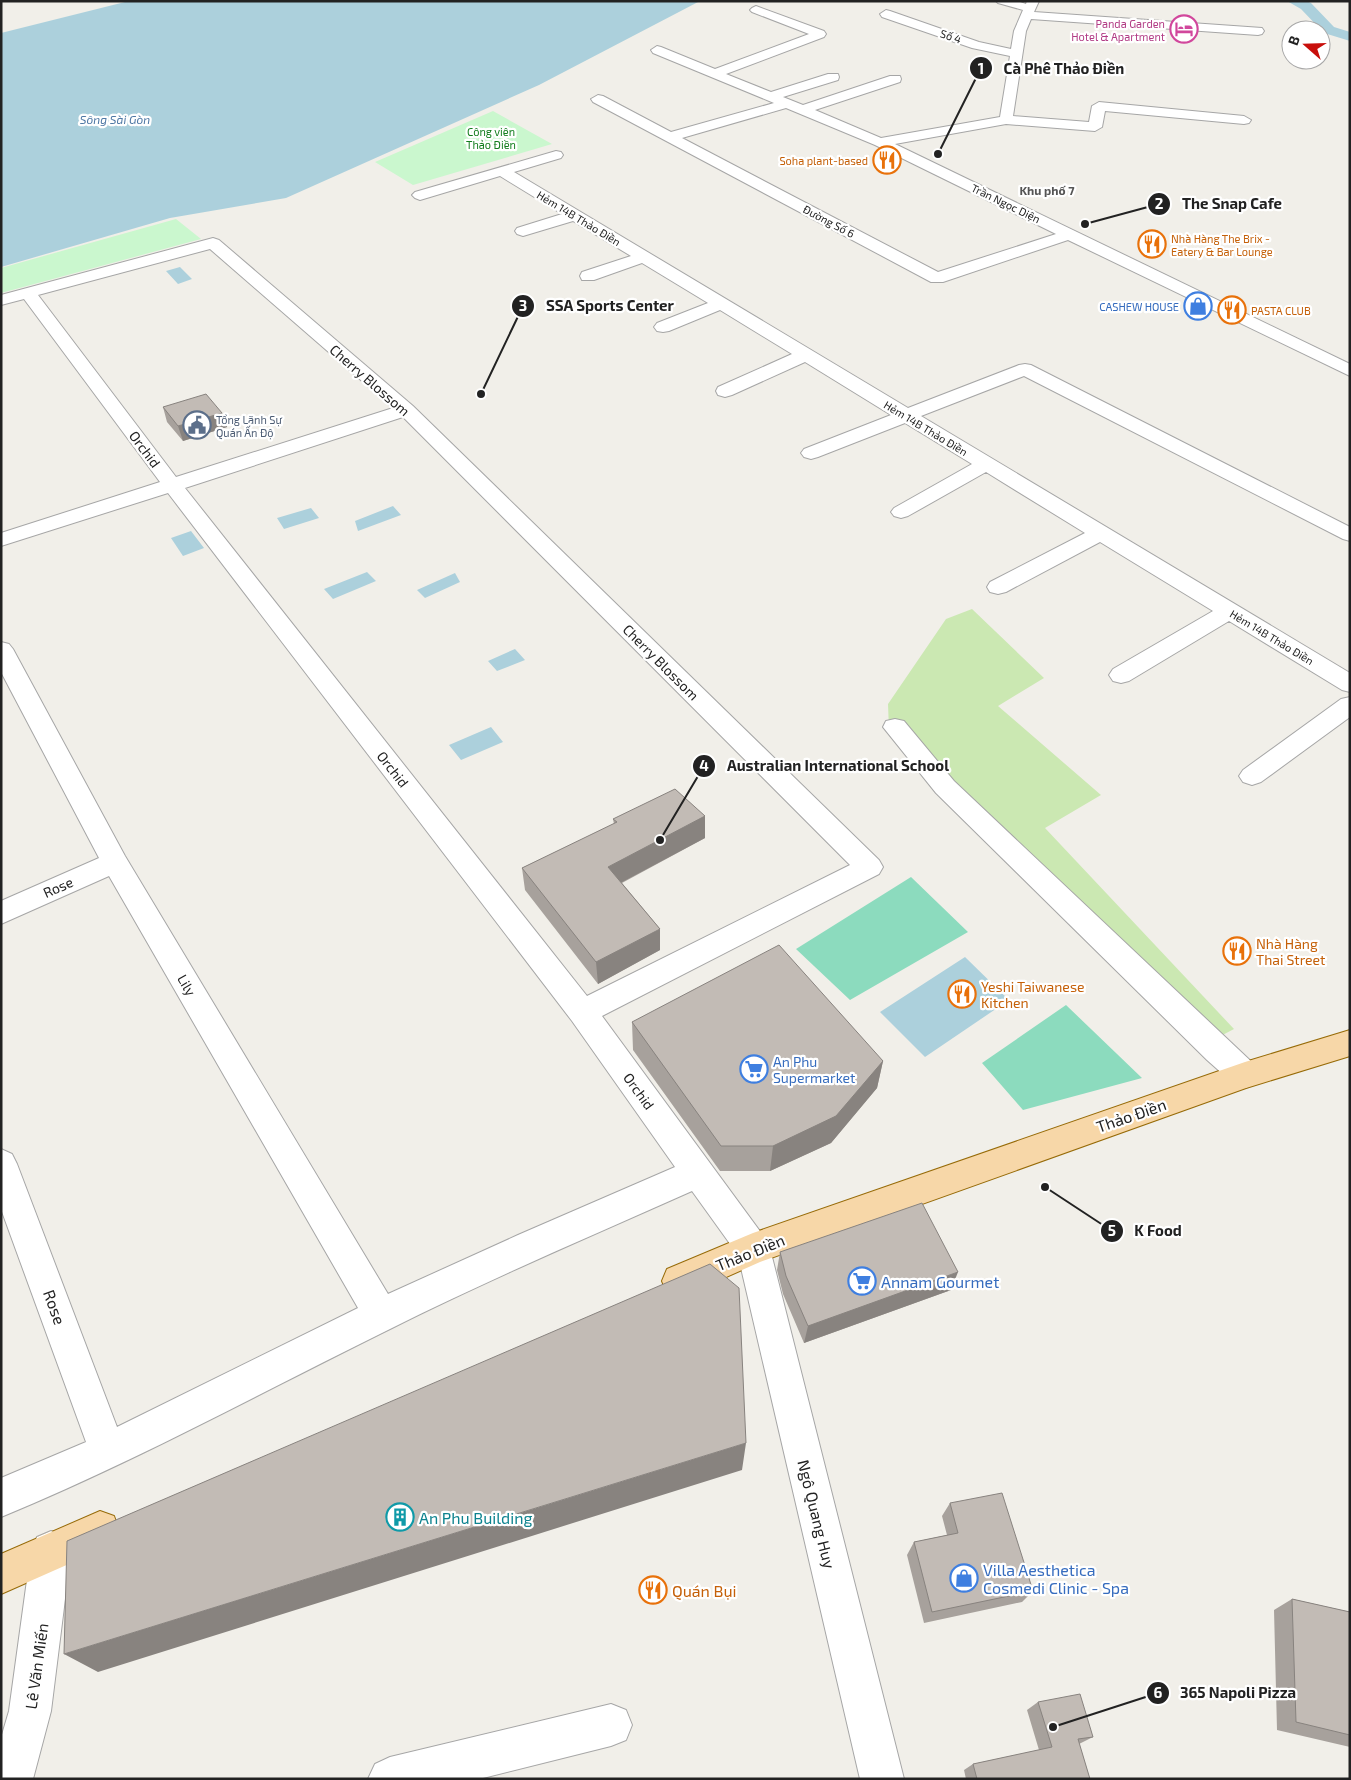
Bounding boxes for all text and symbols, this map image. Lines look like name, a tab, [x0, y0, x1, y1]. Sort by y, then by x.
hotel icon: Panda Garden Hotel & Apartment	[1169, 14, 1199, 44]
place label: Panda Garden Hotel & Apartment	[1071, 17, 1165, 43]
north arrow	[1281, 20, 1331, 70]
street label: Số 4	[939, 26, 964, 46]
text: B	[1284, 33, 1303, 48]
callout: Cà Phê Thảo Điền	[969, 53, 1135, 83]
text: 1	[978, 59, 984, 77]
text: Cà Phê Thảo Điền	[1004, 59, 1124, 77]
water label: Sông Sài Gòn	[80, 112, 150, 126]
park label: Công viên Thảo Điền	[466, 125, 516, 151]
restaurant icon: Soha plant-based	[872, 145, 902, 175]
place label: Soha plant-based	[779, 154, 868, 167]
street label: Trần Ngọc Diện	[969, 181, 1043, 226]
district label: Khu phố 7	[1020, 183, 1075, 197]
street label: Hẻm 14B Thảo Điền	[535, 188, 623, 248]
callout: The Snap Cafe	[1147, 189, 1292, 219]
text: 2	[1155, 194, 1164, 212]
text: The Snap Cafe	[1182, 194, 1282, 212]
street label: Đường Số 6	[801, 202, 857, 240]
restaurant icon: Nhà Hàng The Brix - Eatery & Bar Lounge	[1137, 229, 1167, 259]
place label: Nhà Hàng The Brix - Eatery & Bar Lounge	[1171, 232, 1273, 258]
callout: SSA Sports Center	[511, 291, 684, 321]
shop icon: CASHEW HOUSE	[1183, 291, 1213, 321]
restaurant icon: PASTA CLUB	[1217, 295, 1247, 325]
text: 3	[519, 296, 527, 314]
text: SSA Sports Center	[546, 296, 675, 314]
place label: CASHEW HOUSE	[1099, 300, 1179, 313]
place label: PASTA CLUB	[1251, 304, 1311, 317]
street label: Cherry Blossom	[327, 341, 413, 419]
street label: Hẻm 14B Thảo Điền	[882, 398, 970, 458]
public building icon: Tổng Lãnh Sự Quán Ấn Độ	[182, 410, 212, 440]
place label: Tổng Lãnh Sự Quán Ấn Độ	[216, 413, 282, 440]
street label: Orchid	[126, 427, 164, 471]
street label: Hẻm 14B Thảo Điền	[1228, 607, 1316, 667]
street label: Cherry Blossom	[620, 621, 702, 703]
street label: Orchid	[374, 748, 412, 790]
callout: Australian International School	[692, 751, 959, 781]
text: 4	[699, 756, 709, 774]
text: Australian International School	[727, 756, 949, 774]
street label: Rose	[40, 873, 76, 901]
place label: Nhà Hàng Thai Street	[1256, 935, 1325, 968]
restaurant icon: Nhà Hàng Thai Street	[1222, 936, 1252, 966]
street label: Lily	[174, 971, 200, 999]
place label: Yeshi Taiwanese Kitchen	[981, 978, 1085, 1011]
restaurant icon: Yeshi Taiwanese Kitchen	[947, 979, 977, 1009]
place label: An Phu Supermarket	[773, 1053, 855, 1086]
supermarket icon: An Phu Supermarket	[739, 1054, 769, 1084]
street label: Orchid	[620, 1069, 658, 1113]
street label: Thảo Điền	[1094, 1094, 1168, 1136]
callout: K Food	[1100, 1216, 1192, 1246]
text: 5	[1108, 1221, 1116, 1239]
text: K Food	[1134, 1221, 1182, 1239]
street label: Thảo Điền	[713, 1230, 787, 1274]
supermarket icon: Annam Gourmet	[847, 1266, 877, 1296]
place label: Annam Gourmet	[881, 1272, 999, 1291]
street label: Rose	[40, 1287, 70, 1327]
street label: Ngô Quang Huy	[793, 1458, 840, 1571]
building icon: An Phu Building	[385, 1502, 415, 1532]
place label: An Phu Building	[419, 1508, 532, 1527]
place label: Villa Aesthetica Cosmedi Clinic - Spa	[983, 1560, 1129, 1597]
shop icon: Villa Aesthetica Cosmedi Clinic - Spa	[949, 1563, 979, 1593]
restaurant icon: Quán Bụi	[638, 1575, 668, 1605]
place label: Quán Bụi	[672, 1581, 736, 1601]
street label: Lê Văn Miến	[21, 1622, 51, 1710]
callout: 365 Napoli Pizza	[1145, 1678, 1306, 1708]
text: 6	[1154, 1683, 1163, 1701]
text: 365 Napoli Pizza	[1180, 1683, 1296, 1701]

